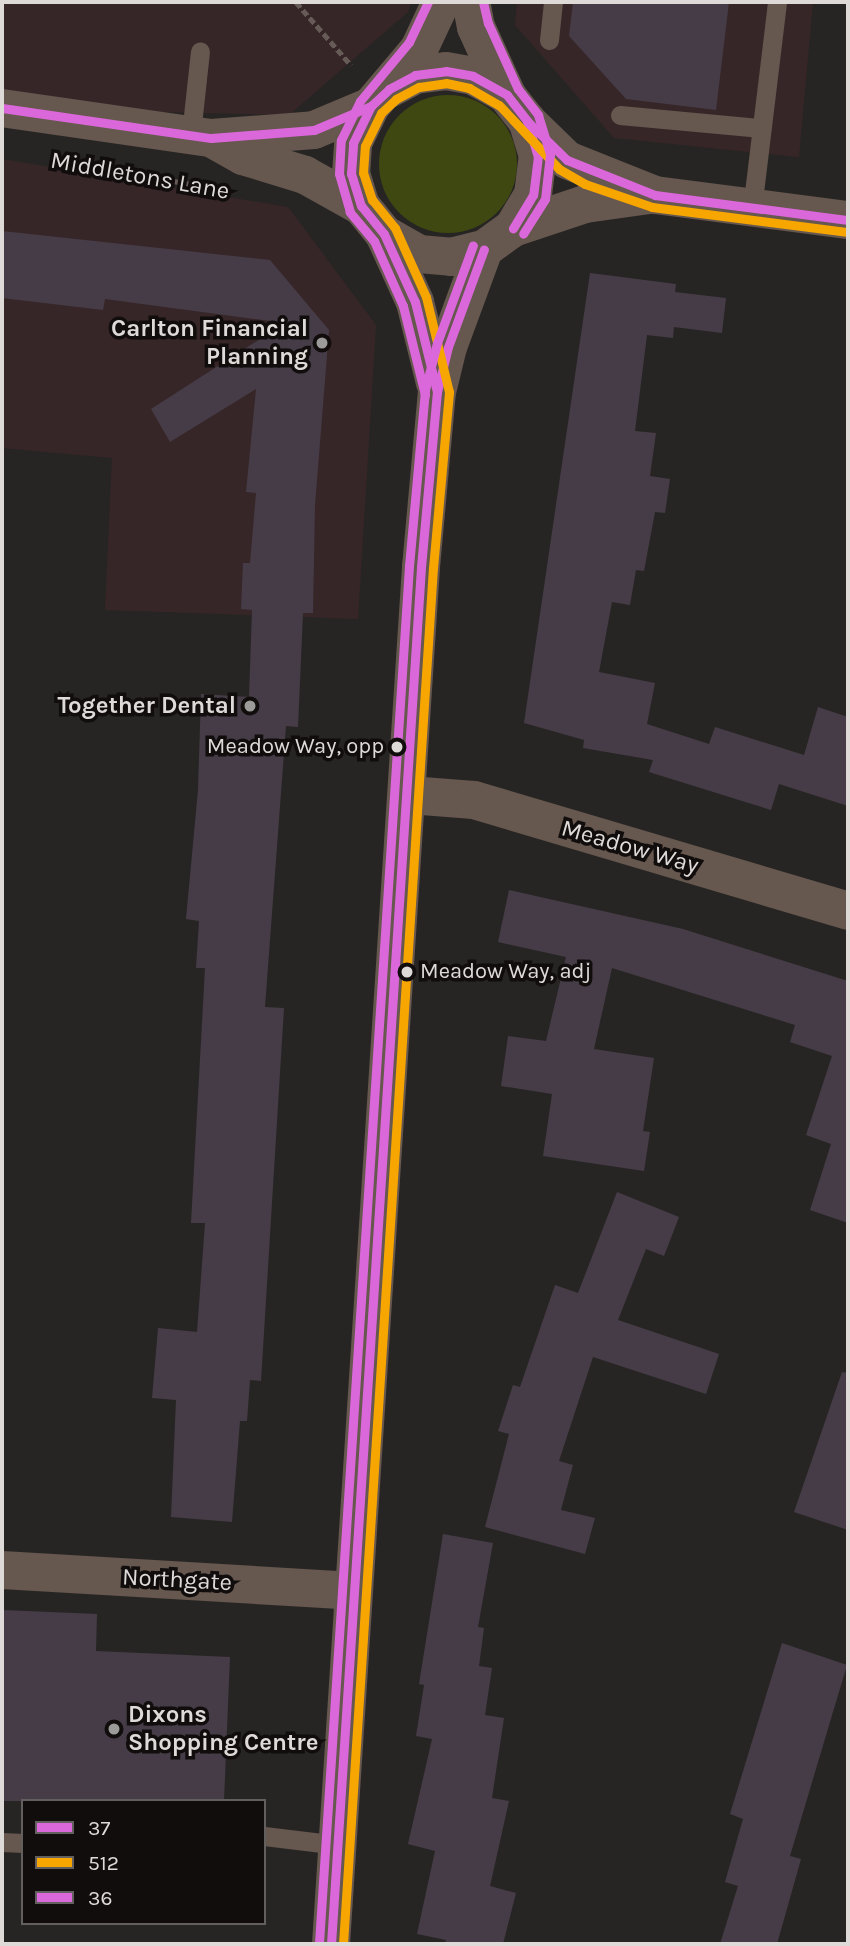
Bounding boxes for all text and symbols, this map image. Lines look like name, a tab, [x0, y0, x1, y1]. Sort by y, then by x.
street label: Middletons Lane	[48, 146, 232, 206]
place label: Carlton Financial Planning	[111, 315, 308, 371]
marker: Carlton Financial Planning	[314, 335, 330, 351]
place label: Together Dental	[58, 692, 236, 720]
marker: Together Dental	[242, 698, 258, 714]
place label: Meadow Way, opp	[207, 734, 384, 760]
marker: Meadow Way, opp	[390, 740, 404, 754]
street label: Meadow Way	[558, 814, 702, 880]
place label: Meadow Way, adj	[420, 959, 591, 985]
marker: Meadow Way, adj	[400, 965, 414, 979]
street label: Northgate	[121, 1563, 233, 1597]
place label: Dixons Shopping Centre	[128, 1701, 318, 1757]
marker: Dixons Shopping Centre	[106, 1721, 122, 1737]
legend	[21, 1799, 266, 1925]
text: 37	[88, 1816, 110, 1840]
text: 512	[88, 1851, 119, 1875]
text: 36	[88, 1886, 112, 1910]

